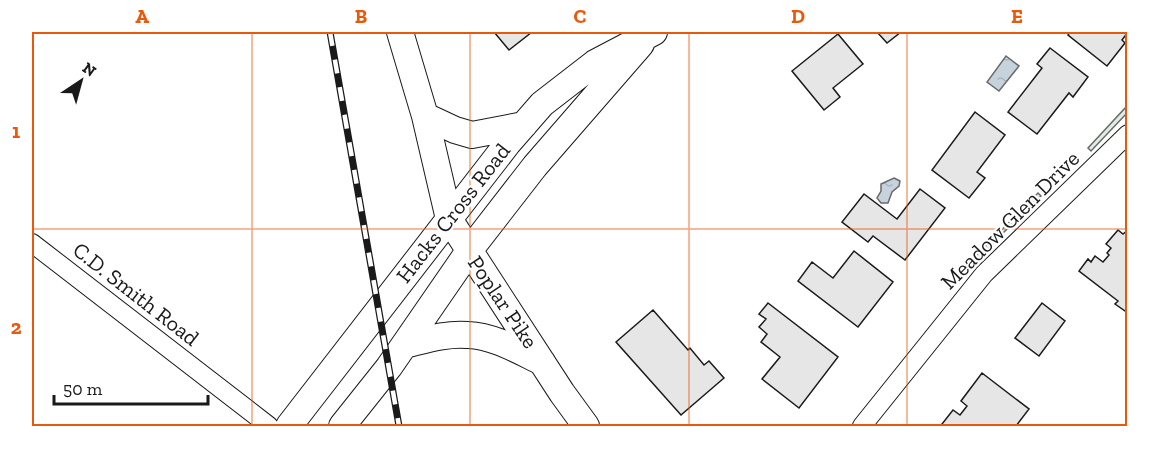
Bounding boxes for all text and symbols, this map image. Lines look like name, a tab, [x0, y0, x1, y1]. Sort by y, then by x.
text: A	[135, 4, 149, 28]
text: B	[355, 4, 367, 28]
text: C	[574, 4, 587, 28]
text: D	[791, 4, 805, 28]
text: E	[1011, 4, 1023, 28]
north arrow	[51, 51, 111, 111]
text: N	[79, 58, 100, 81]
text: 1	[12, 119, 20, 143]
street label: Hacks Cross Road	[390, 138, 516, 288]
street label: Meadow Glen Drive	[935, 145, 1085, 295]
street label: C.D. Smith Road	[67, 236, 205, 352]
street label: Poplar Pike	[462, 250, 544, 354]
text: 2	[11, 315, 22, 339]
scale bar	[54, 368, 208, 406]
text: 50 m	[63, 378, 103, 400]

